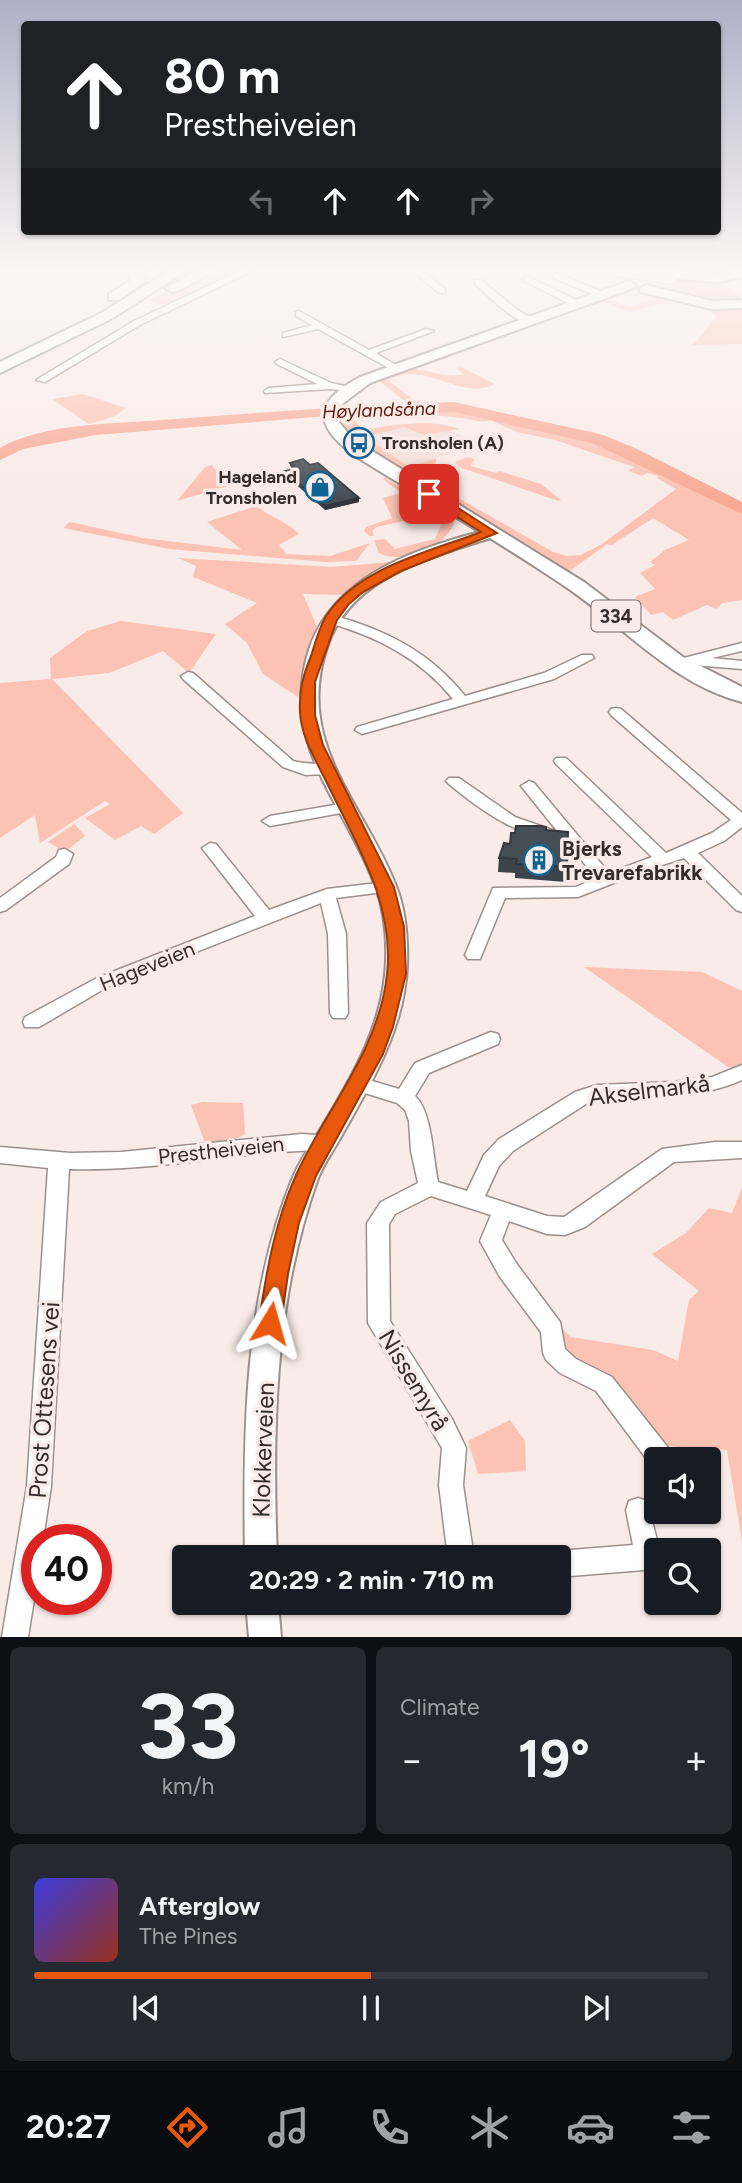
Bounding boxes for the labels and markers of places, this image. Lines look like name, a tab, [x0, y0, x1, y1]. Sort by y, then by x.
bus stop icon: Tronsholen (A)	[342, 426, 376, 460]
place label: Tronsholen (A)	[382, 432, 504, 454]
pin	[399, 464, 459, 524]
place label: Hageland Tronsholen	[206, 466, 297, 509]
shop icon: Hageland Tronsholen	[303, 470, 337, 504]
place label: Bjerks Trevarefabrikk	[562, 836, 703, 885]
building icon: Bjerks Trevarefabrikk	[522, 843, 556, 877]

